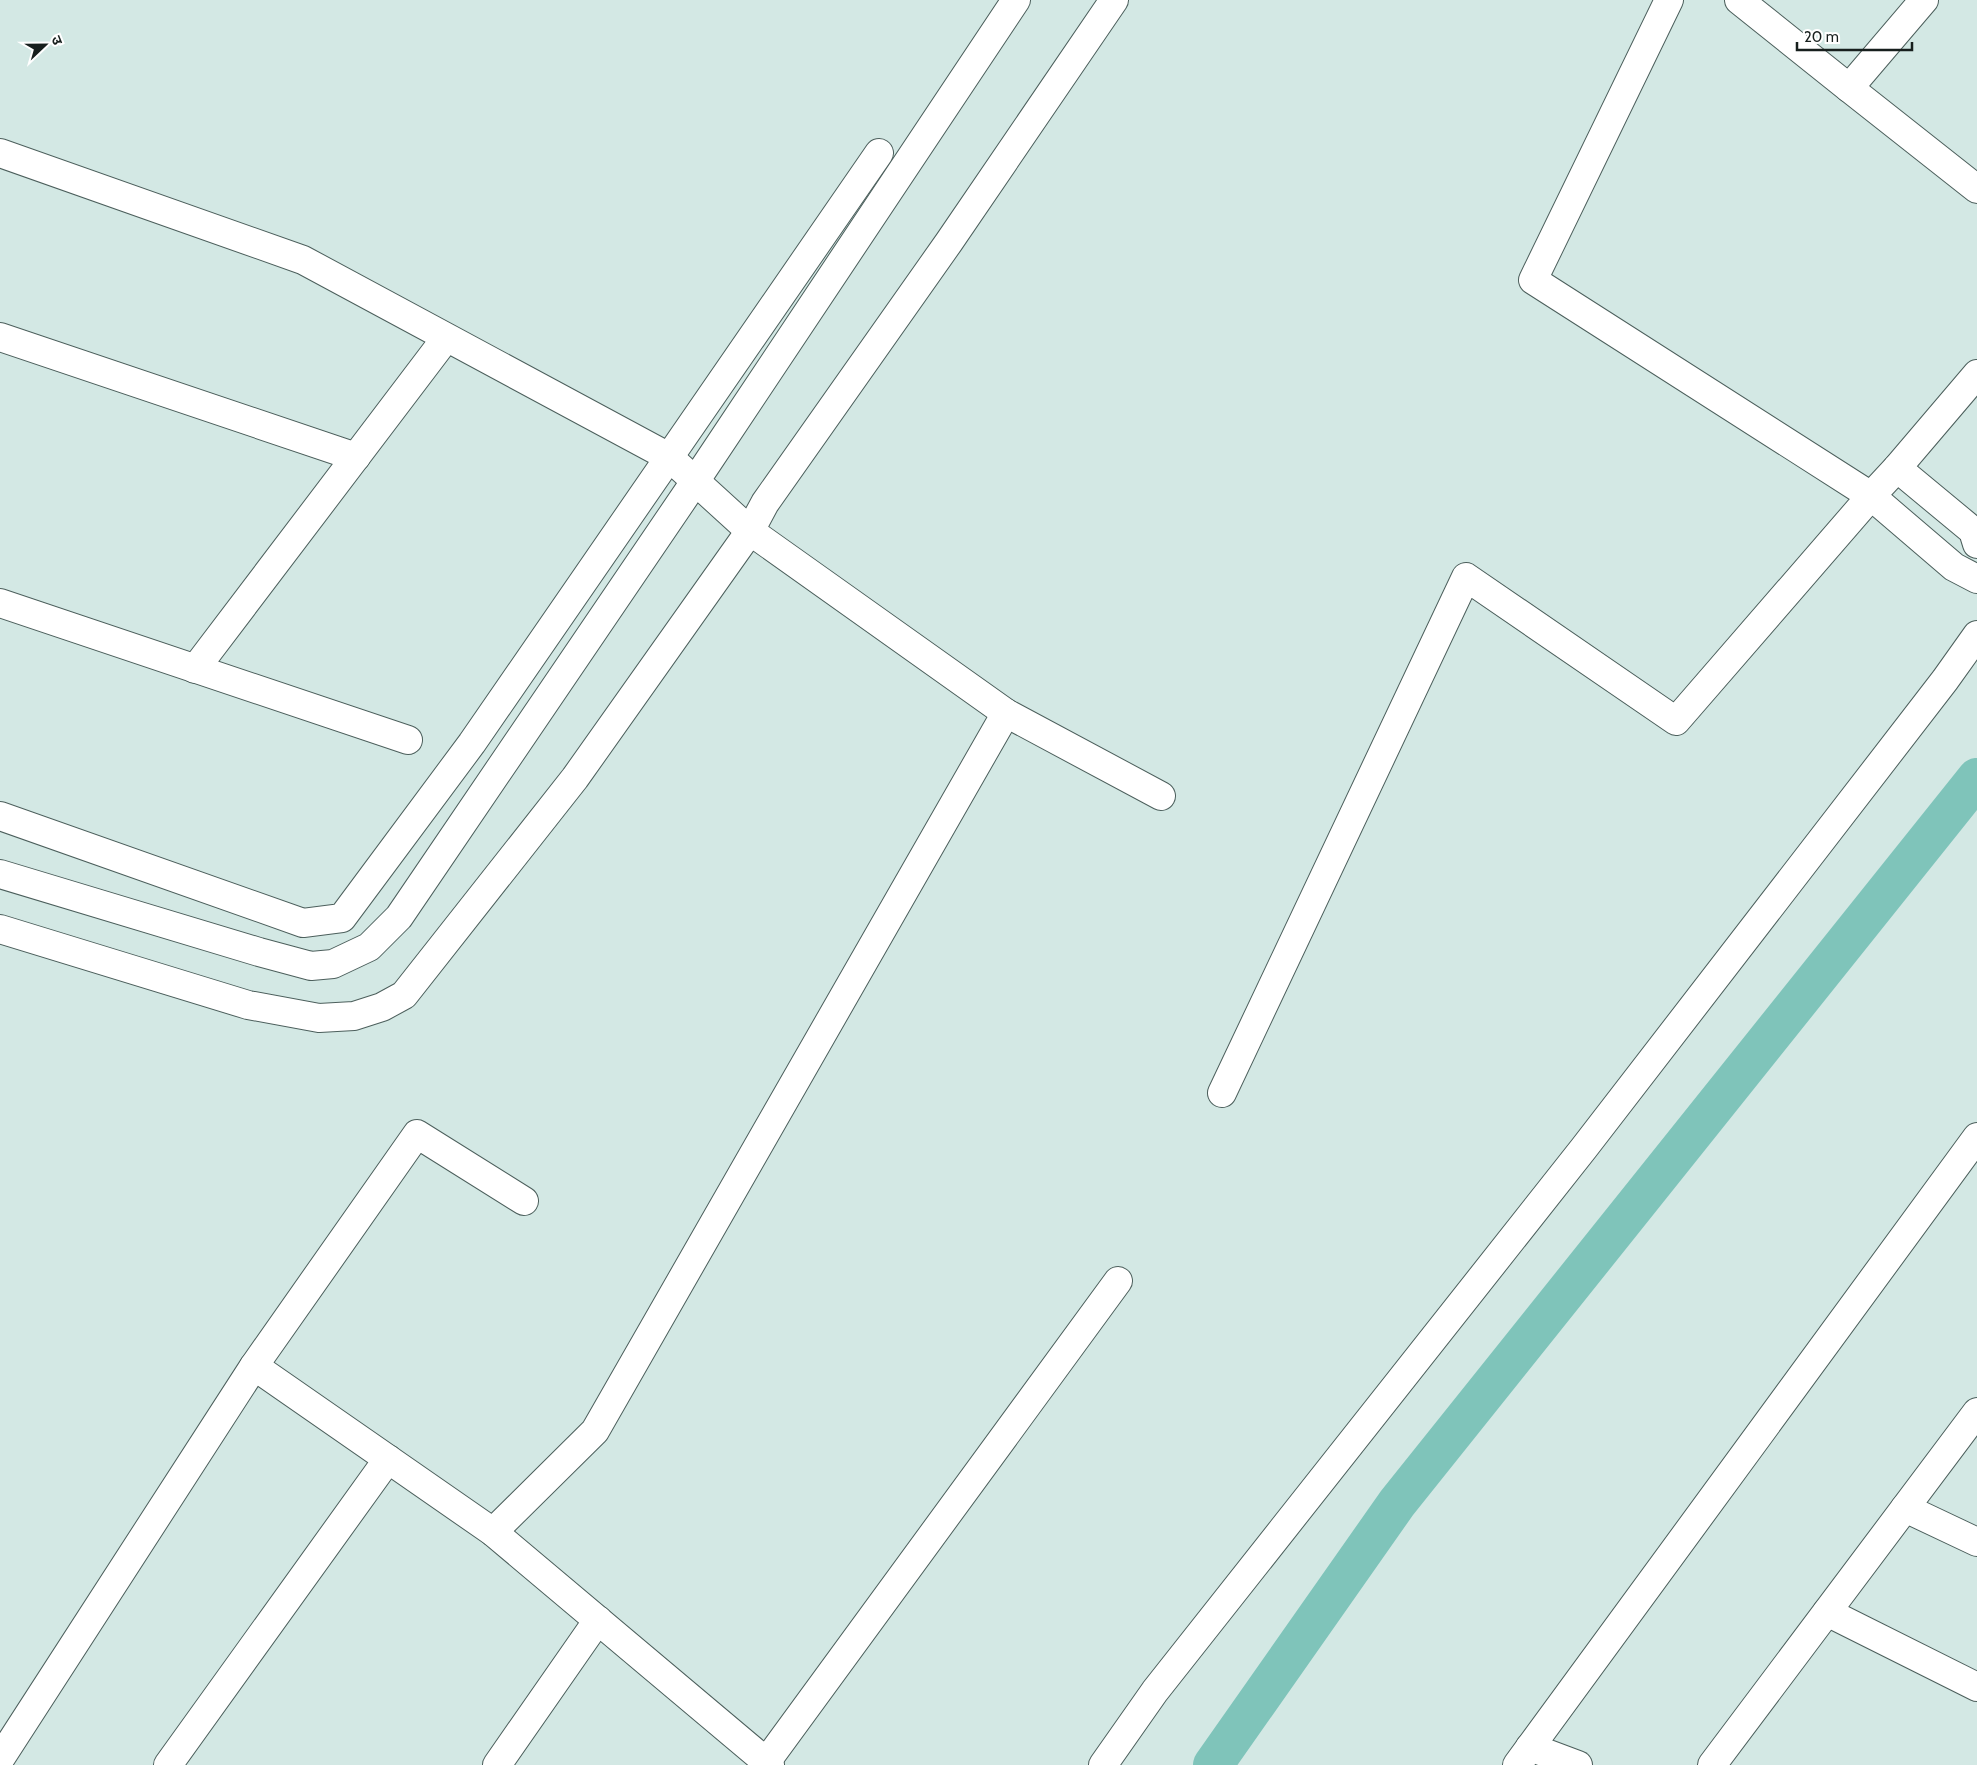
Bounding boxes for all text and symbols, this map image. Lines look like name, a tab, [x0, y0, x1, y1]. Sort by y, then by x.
north arrow	[20, 20, 70, 70]
scale bar	[1797, 20, 1912, 52]
text: 20 m	[1804, 28, 1839, 46]
text: उ	[47, 33, 67, 48]

